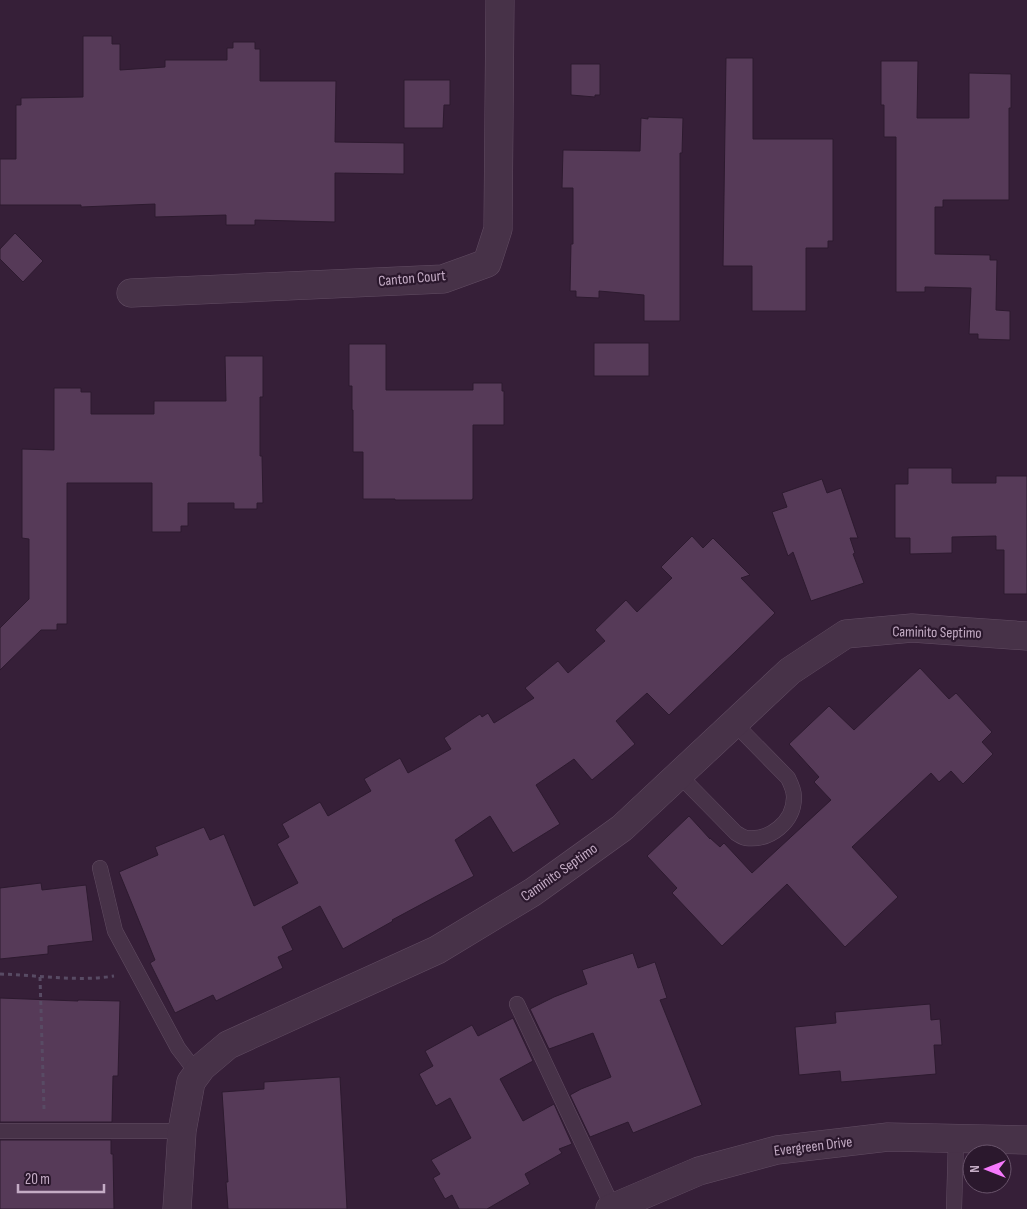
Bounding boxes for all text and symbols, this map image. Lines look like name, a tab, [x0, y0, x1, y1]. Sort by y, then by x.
street label: Canton Court	[378, 266, 447, 291]
street label: Caminito Septimo	[892, 622, 982, 643]
street label: Caminito Septimo	[517, 839, 601, 906]
street label: Evergreen Drive	[773, 1132, 853, 1161]
north arrow	[962, 1144, 1012, 1194]
scale bar	[18, 1162, 104, 1194]
text: N	[966, 1165, 983, 1173]
text: 20 m	[25, 1170, 50, 1189]

